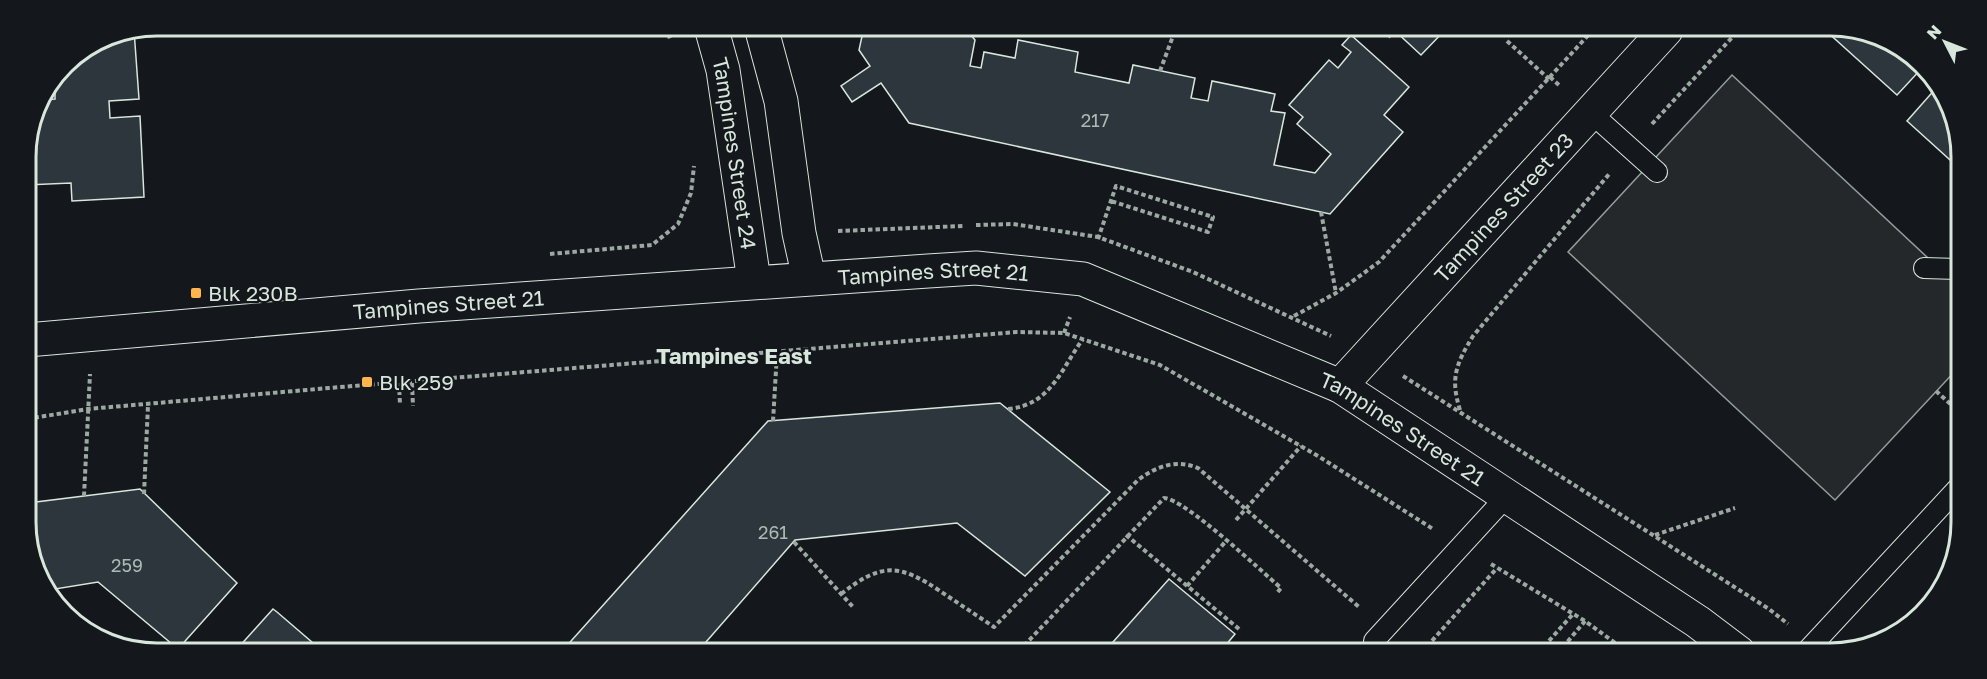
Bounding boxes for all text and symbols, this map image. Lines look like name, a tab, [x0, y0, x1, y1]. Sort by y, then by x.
north arrow	[1915, 12, 1975, 72]
text: N	[1922, 21, 1945, 43]
street label: Tampines Street 24	[707, 54, 762, 251]
house number: 217	[1081, 109, 1109, 131]
street label: Tampines Street 23	[1428, 127, 1578, 288]
street label: Tampines Street 21	[837, 255, 1030, 290]
place label: Blk 230B	[208, 280, 297, 306]
street label: Tampines Street 21	[352, 284, 545, 325]
marker: Blk 230B	[189, 286, 203, 300]
district label: Tampines East	[656, 342, 812, 369]
street label: Tampines Street 21	[1316, 366, 1490, 491]
place label: Blk 259	[379, 369, 454, 395]
marker: Blk 259	[360, 375, 374, 389]
house number: 261	[758, 521, 788, 543]
house number: 259	[111, 554, 143, 576]

